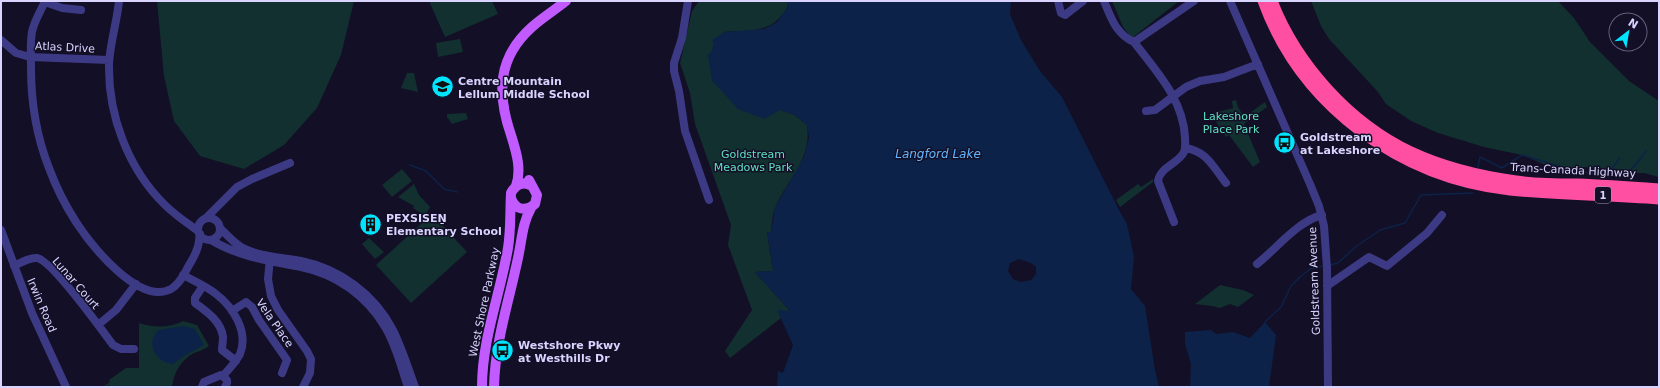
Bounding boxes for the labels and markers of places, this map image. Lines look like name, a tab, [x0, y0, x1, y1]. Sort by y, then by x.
school or university icon: Centre Mountain Lellum Middle School	[430, 74, 456, 100]
place label: Centre Mountain Lellum Middle School	[458, 75, 590, 101]
bus stop icon: Goldstream at Lakeshore	[1272, 130, 1298, 156]
place label: Goldstream at Lakeshore	[1300, 131, 1380, 157]
building icon: PEXSISEṈ Elementary School	[357, 211, 383, 237]
place label: PEXSISEṈ Elementary School	[386, 212, 502, 238]
bus stop icon: Westshore Pkwy at Westhills Dr	[489, 338, 515, 364]
place label: Westshore Pkwy at Westhills Dr	[518, 339, 620, 365]

